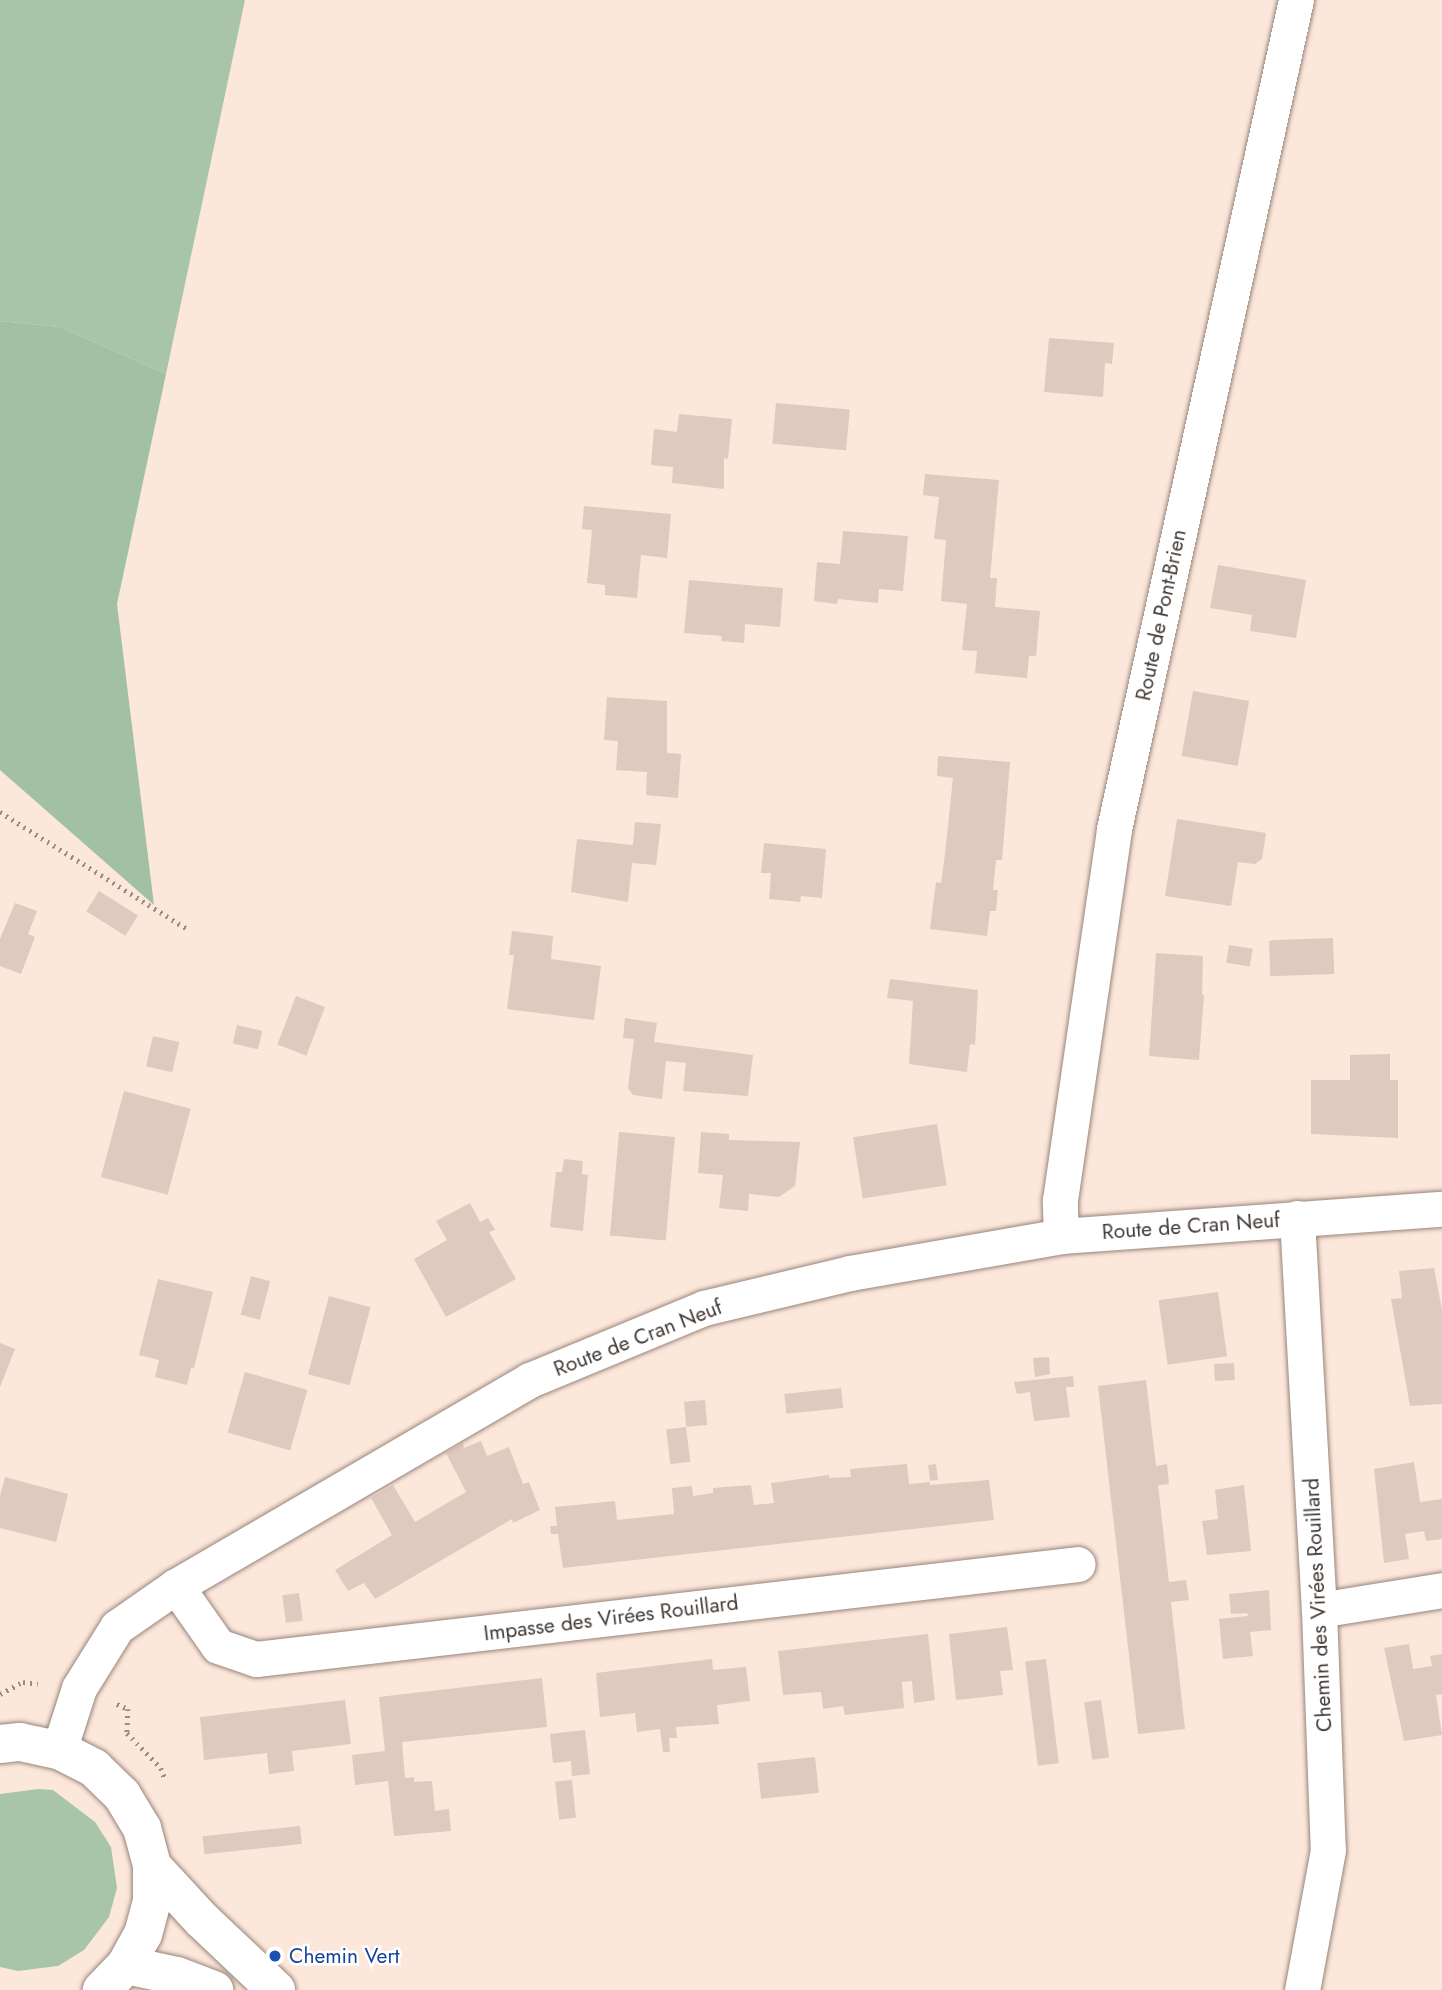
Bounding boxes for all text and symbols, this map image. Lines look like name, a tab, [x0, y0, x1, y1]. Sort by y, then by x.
street label: Route de Pont-Brien	[1131, 527, 1191, 703]
street label: Route de Cran Neuf	[1101, 1207, 1281, 1245]
street label: Route de Cran Neuf	[550, 1294, 726, 1382]
street label: Chemin des Virées Rouillard	[1299, 1477, 1337, 1733]
street label: Impasse des Virées Rouillard	[482, 1590, 740, 1646]
place label: Chemin Vert	[289, 1943, 400, 1969]
marker: Chemin Vert	[267, 1948, 283, 1964]

